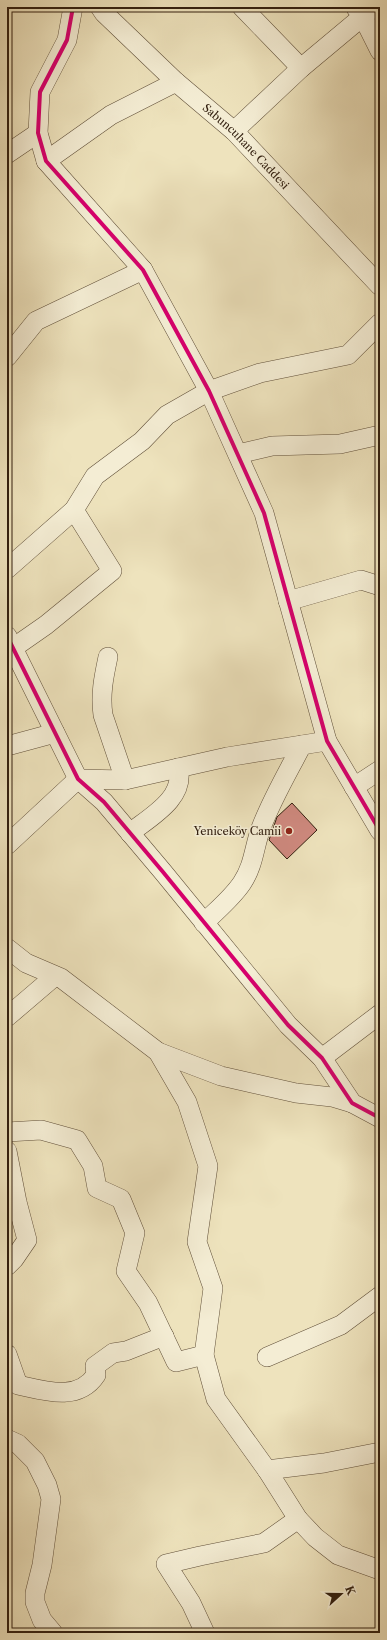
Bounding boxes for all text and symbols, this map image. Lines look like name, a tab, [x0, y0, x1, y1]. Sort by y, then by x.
street label: Sabuncuhane Caddesi	[200, 101, 292, 192]
place label: Yeniceköy Camii	[193, 824, 282, 838]
marker: Yeniceköy Camii	[284, 826, 294, 836]
north arrow	[321, 1574, 361, 1614]
text: K	[342, 1584, 359, 1598]

